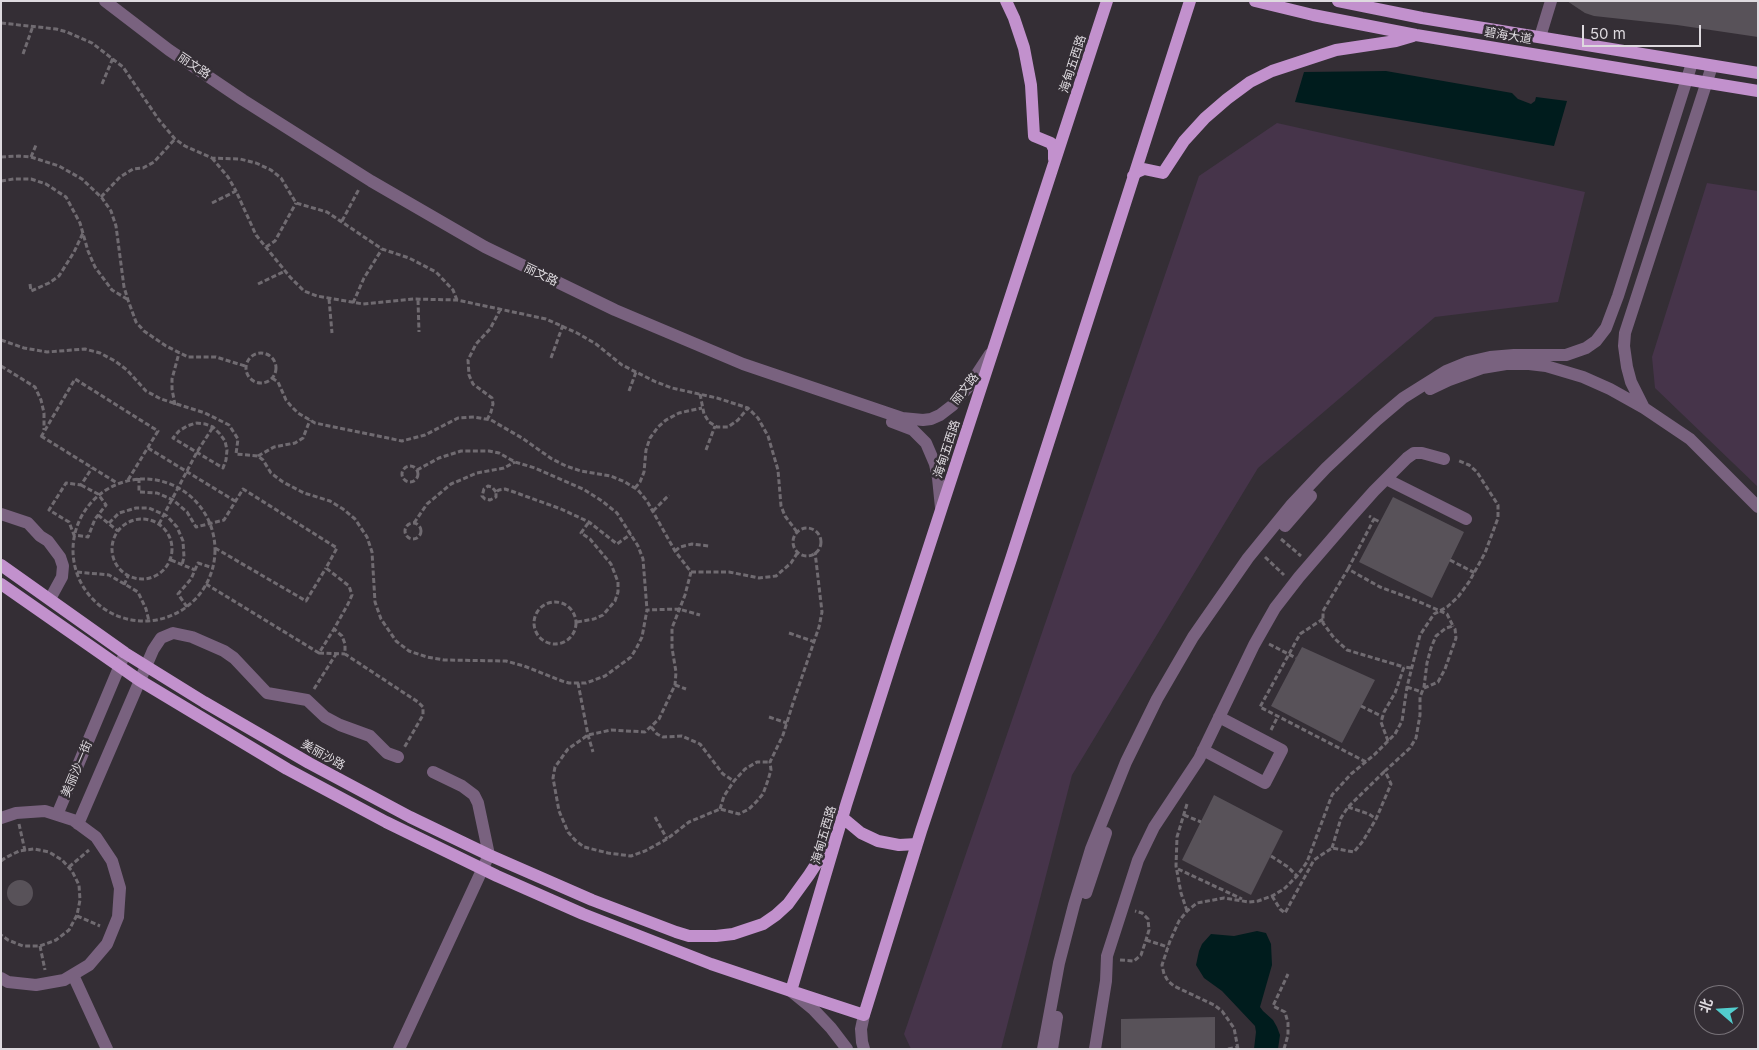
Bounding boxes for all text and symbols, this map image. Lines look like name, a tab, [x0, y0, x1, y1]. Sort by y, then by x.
scale bar	[1584, 15, 1703, 47]
text: 50 m	[1590, 24, 1626, 43]
street label: 碧海大道	[1483, 25, 1533, 47]
street label: 海甸五西路	[1057, 33, 1089, 95]
street label: 丽文路	[175, 50, 213, 82]
street label: 丽文路	[522, 261, 560, 289]
street label: 丽文路	[948, 370, 982, 408]
street label: 海甸五西路	[931, 418, 963, 480]
street label: 美丽沙路	[299, 737, 347, 773]
street label: 美丽沙一街	[59, 739, 95, 799]
street label: 海甸五西路	[809, 804, 839, 866]
north arrow	[1694, 985, 1744, 1035]
text: 北	[1695, 996, 1716, 1015]

